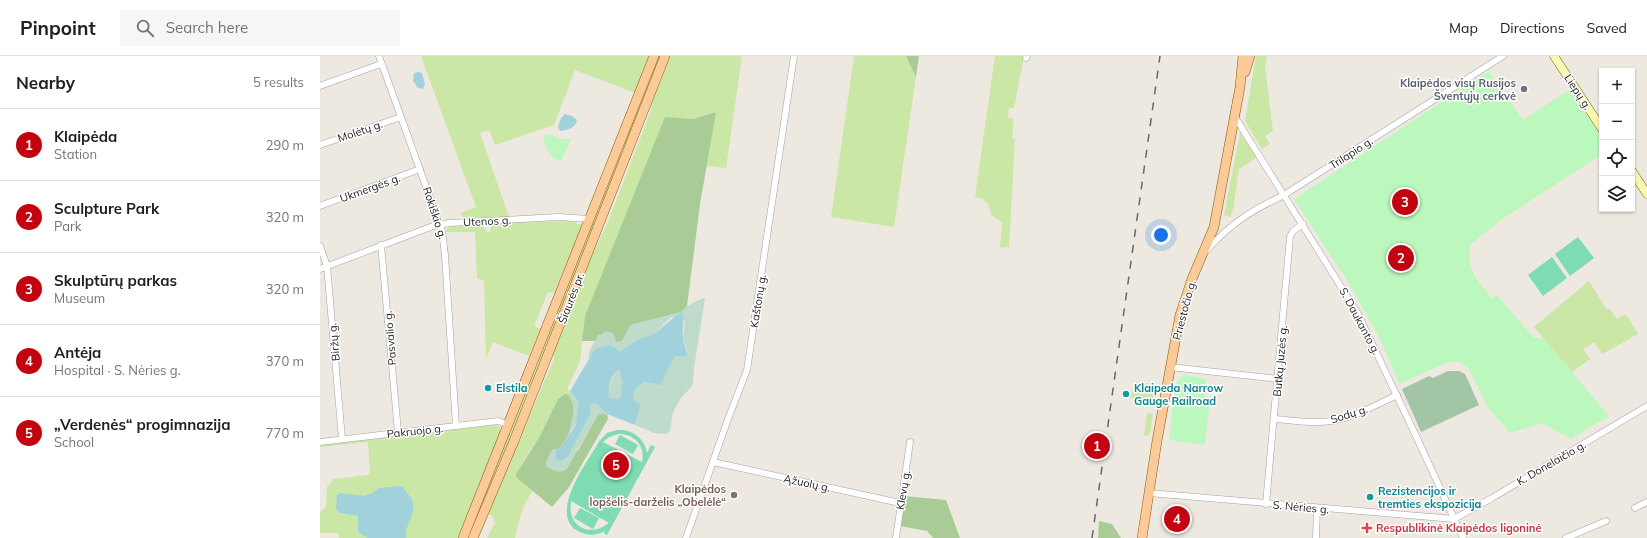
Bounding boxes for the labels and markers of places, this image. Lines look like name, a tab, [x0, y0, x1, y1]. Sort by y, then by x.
place label: Klaipėdos visų Rusijos Šventųjų cerkvė	[1400, 76, 1516, 103]
marker: Klaipėdos visų Rusijos Šventųjų cerkvė	[1519, 84, 1529, 94]
pin: 3	[1392, 187, 1418, 217]
pin: 2	[1388, 243, 1414, 273]
place label: Elstila	[496, 381, 528, 395]
place label: Klaipeda Narrow Gauge Railroad	[1134, 381, 1223, 408]
marker: Elstila	[483, 383, 493, 393]
marker: Klaipeda Narrow Gauge Railroad	[1121, 389, 1131, 399]
pin: 1	[1084, 431, 1110, 461]
pin: 5	[603, 450, 629, 480]
place label: Klaipėdos lopšelis-darželis „Obelėlė“	[590, 482, 726, 509]
place label: Rezistencijos ir tremties ekspozicija	[1378, 484, 1482, 511]
marker: Klaipėdos lopšelis-darželis „Obelėlė“	[729, 490, 739, 500]
marker: Rezistencijos ir tremties ekspozicija	[1365, 492, 1375, 502]
pin: 4	[1164, 504, 1190, 534]
place label: Respublikinė Klaipėdos ligoninė	[1376, 521, 1542, 535]
marker: Respublikinė Klaipėdos ligoninė	[1361, 522, 1373, 534]

